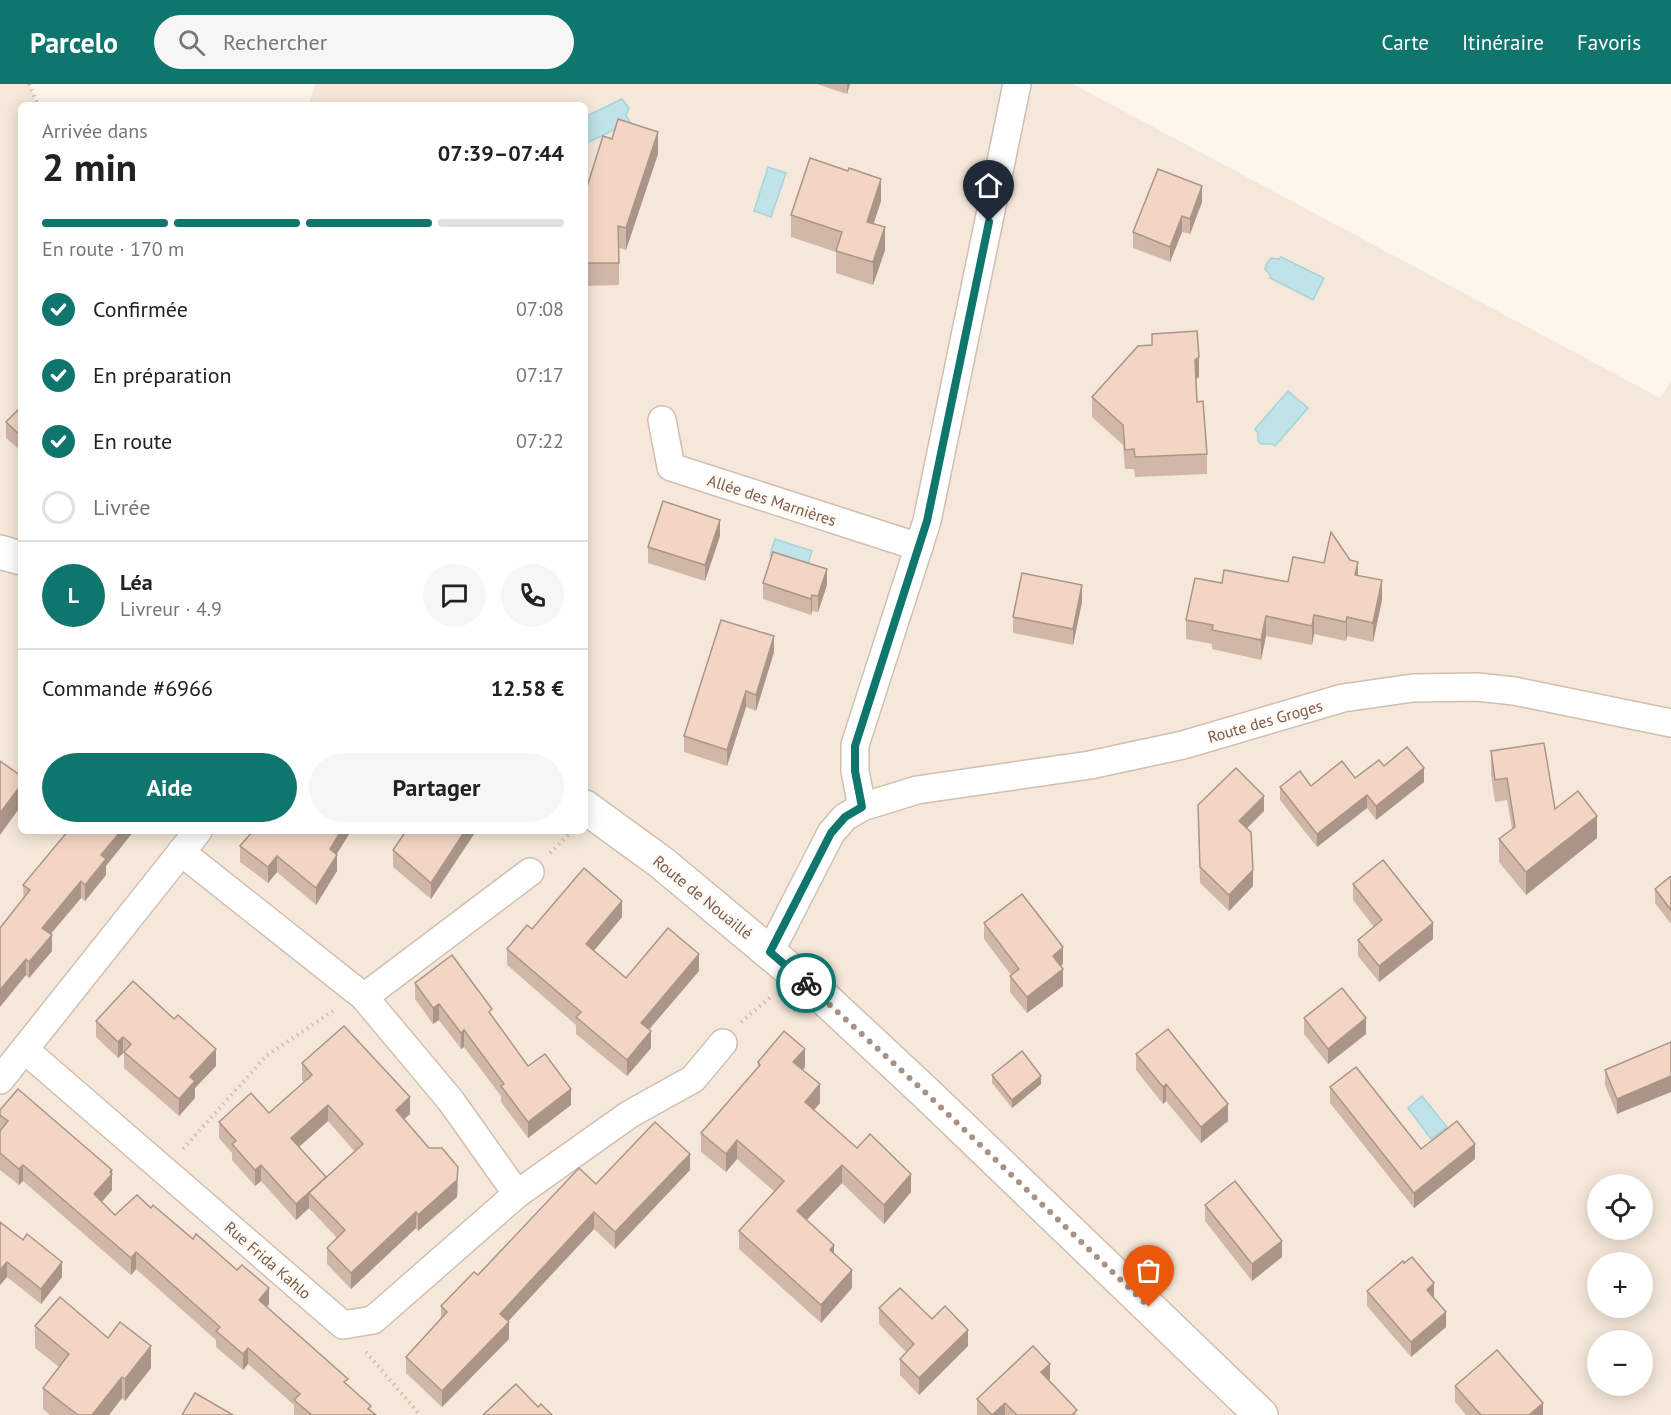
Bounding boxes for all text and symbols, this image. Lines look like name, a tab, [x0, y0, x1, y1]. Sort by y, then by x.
search box	[154, 15, 574, 69]
text: Parcelo	[30, 24, 118, 61]
icon: search	[175, 26, 208, 59]
text: Rechercher	[223, 28, 327, 56]
text: Carte	[1382, 29, 1429, 56]
text: Itinéraire	[1462, 29, 1544, 56]
text: Favoris	[1577, 29, 1641, 56]
text: Arrivée dans	[42, 118, 148, 144]
text: 07:39–07:44	[438, 139, 564, 167]
text: 2 min	[42, 141, 137, 192]
pin	[963, 160, 1014, 222]
icon: home	[972, 169, 1005, 202]
text: En route · 170 m	[42, 236, 184, 262]
icon: check	[42, 293, 75, 326]
text: Confirmée	[93, 295, 188, 323]
text: 07:08	[516, 296, 564, 322]
icon: check	[42, 359, 75, 392]
text: En préparation	[93, 361, 232, 389]
text: 07:17	[516, 362, 564, 388]
icon: check	[42, 425, 75, 458]
text: En route	[93, 427, 172, 455]
text: 07:22	[516, 428, 564, 454]
street label: Allée des Marnières	[705, 470, 839, 530]
text: Livrée	[93, 493, 150, 521]
button: chat	[423, 564, 486, 627]
button: phone	[501, 564, 564, 627]
text: Léa	[120, 568, 153, 596]
text: L	[68, 581, 79, 609]
text: Livreur · 4.9	[120, 596, 222, 622]
text: Commande #6966	[42, 674, 213, 702]
text: 12.58 €	[491, 674, 564, 702]
street label: Route des Groges	[1205, 695, 1325, 747]
button: Aide	[42, 753, 297, 822]
button: Partager	[309, 753, 564, 822]
street label: Route de Nouaillé	[649, 851, 757, 943]
courier	[776, 953, 836, 1013]
icon: bike	[790, 967, 823, 1000]
map controls	[1587, 1174, 1653, 1396]
button: locate	[1587, 1174, 1653, 1240]
street label: Rue Frida Kahlo	[221, 1217, 315, 1303]
pin	[1123, 1245, 1174, 1307]
button: +	[1587, 1252, 1653, 1318]
icon: bag	[1132, 1254, 1165, 1287]
button: −	[1587, 1330, 1653, 1396]

